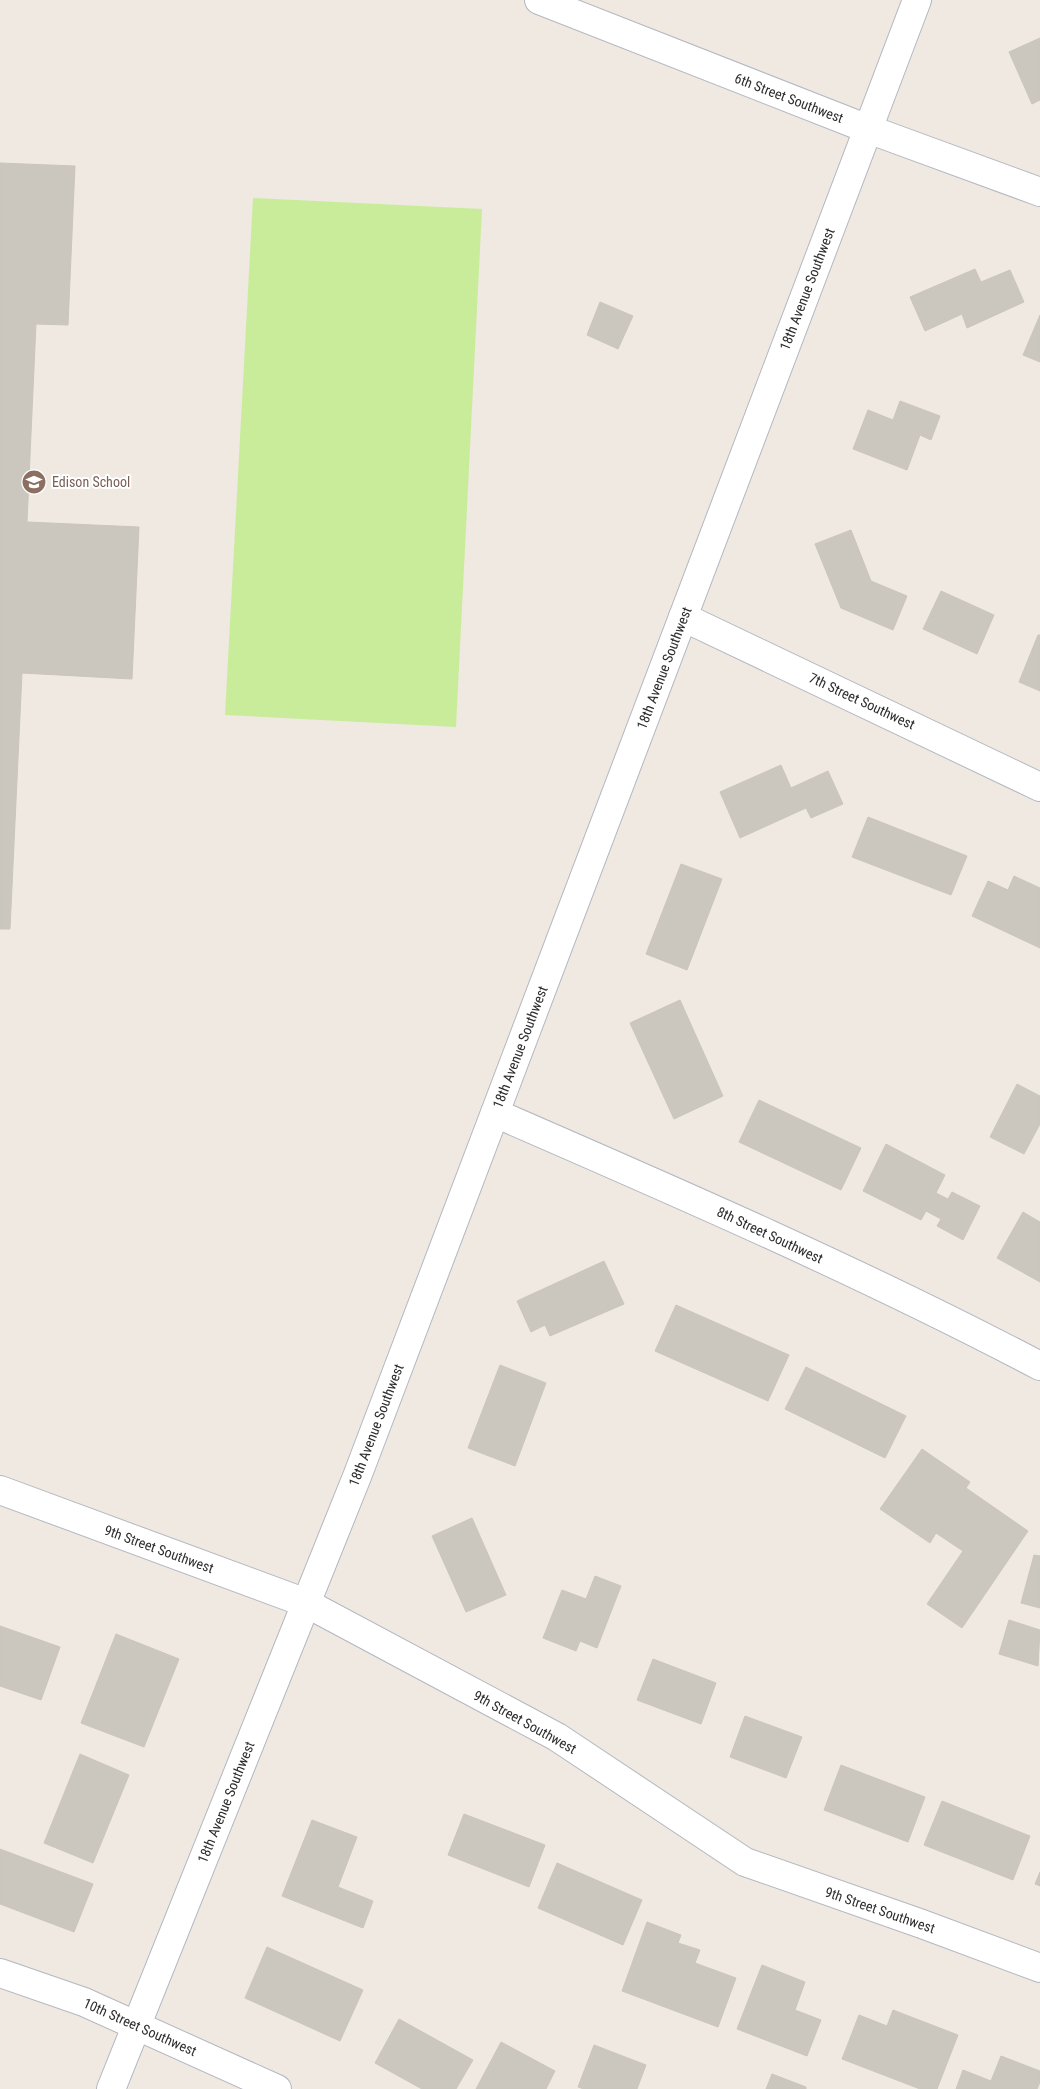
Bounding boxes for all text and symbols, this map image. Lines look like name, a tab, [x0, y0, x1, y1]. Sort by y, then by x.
street label: 6th Street Southwest	[732, 70, 846, 126]
street label: 18th Avenue Southwest	[776, 226, 838, 352]
school or university icon: Edison School	[21, 469, 47, 495]
place label: Edison School	[52, 474, 130, 490]
street label: 18th Avenue Southwest	[633, 605, 695, 731]
street label: 7th Street Southwest	[806, 669, 918, 733]
street label: 18th Avenue Southwest	[489, 984, 551, 1110]
street label: 8th Street Southwest	[714, 1203, 826, 1267]
street label: 18th Avenue Southwest	[345, 1362, 407, 1488]
street label: 9th Street Southwest	[102, 1522, 216, 1576]
street label: 9th Street Southwest	[471, 1687, 579, 1757]
street label: 18th Avenue Southwest	[194, 1739, 258, 1865]
street label: 9th Street Southwest	[823, 1884, 937, 1936]
street label: 10th Street Southwest	[81, 1995, 199, 2059]

